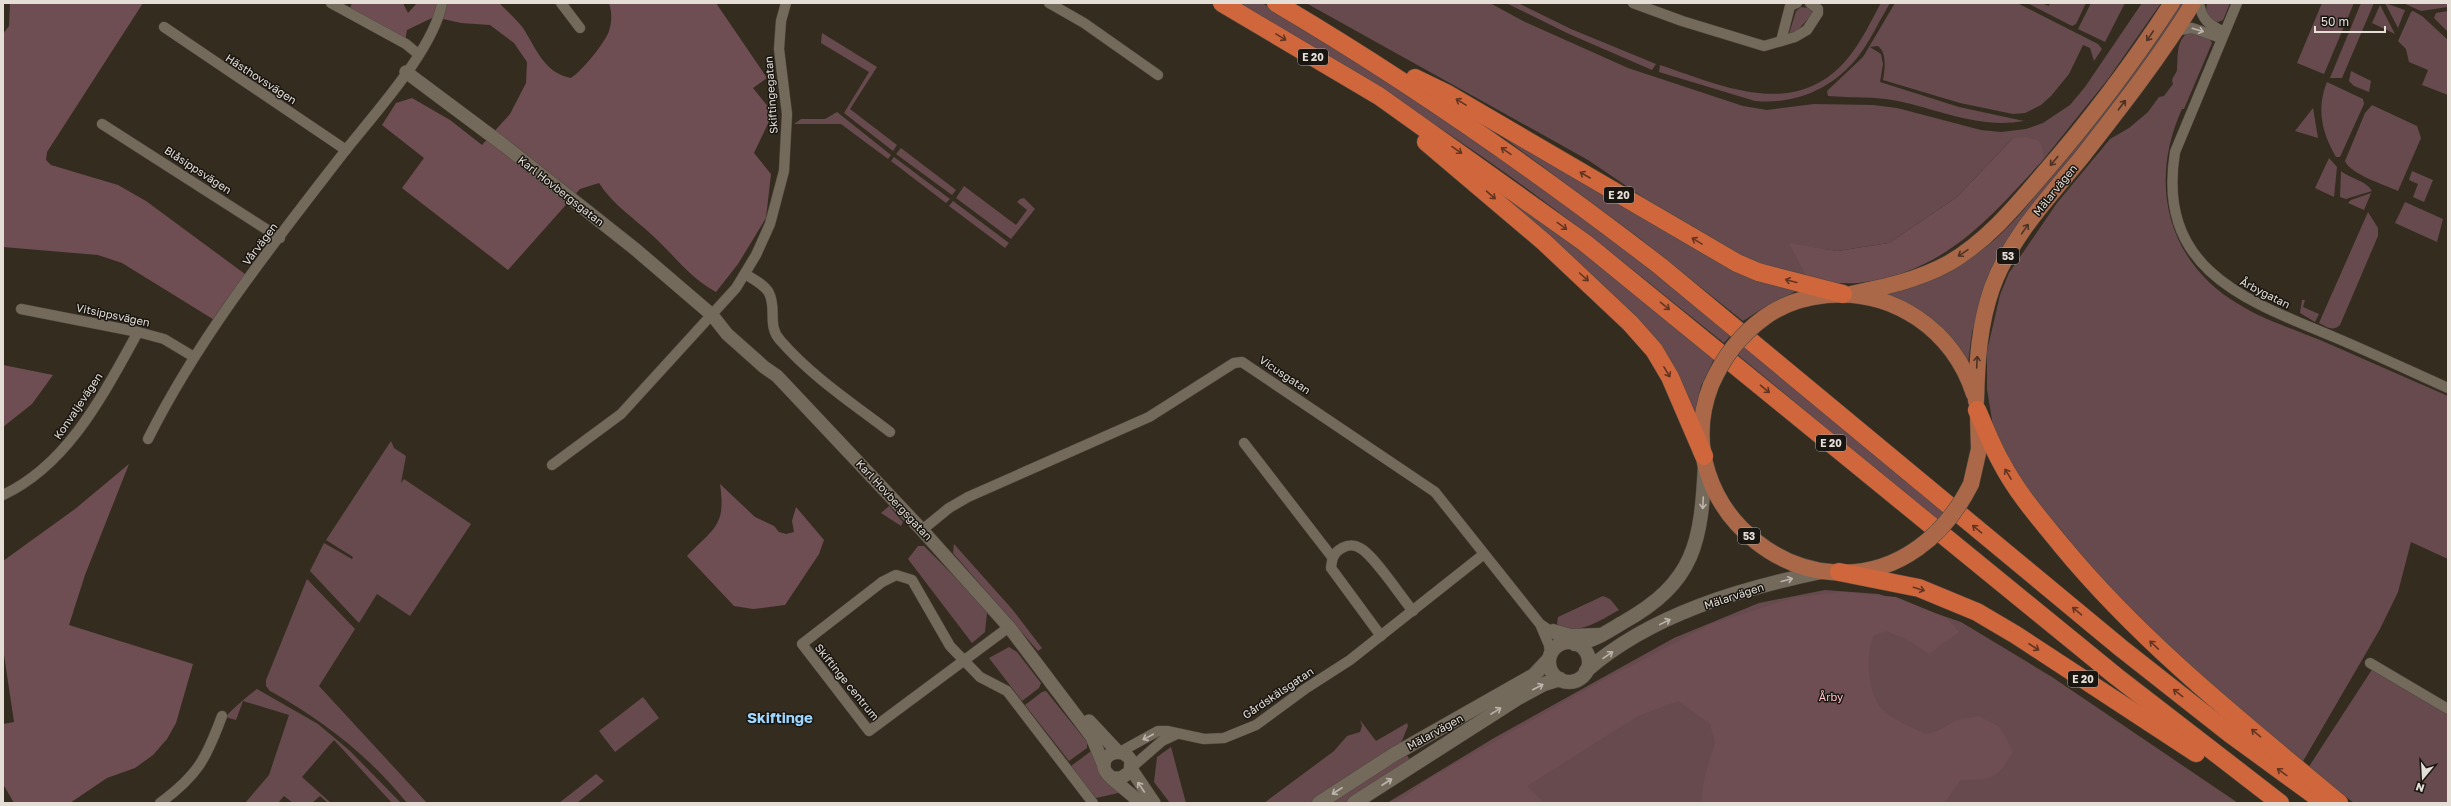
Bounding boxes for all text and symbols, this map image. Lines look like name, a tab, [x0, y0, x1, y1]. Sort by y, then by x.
scale bar	[2315, 8, 2385, 34]
text: 50 m	[2321, 14, 2349, 29]
one-way arrow	[2192, 27, 2205, 34]
one-way arrow	[2146, 30, 2154, 41]
one-way arrow	[1275, 34, 1287, 42]
road number: E 20	[1298, 49, 1328, 65]
street label: Hästhovsvägen	[223, 51, 299, 106]
street label: Skiftingegatan	[761, 56, 780, 134]
one-way arrow	[1455, 98, 1467, 106]
one-way arrow	[2118, 99, 2126, 110]
street label: Blåsippsvägen	[162, 143, 234, 196]
one-way arrow	[1451, 146, 1462, 154]
one-way arrow	[1501, 147, 1512, 155]
street label: Karl Hovbergsgatan	[516, 153, 607, 228]
one-way arrow	[2050, 156, 2059, 167]
street label: Mälarvägen	[2030, 161, 2079, 218]
one-way arrow	[1579, 171, 1591, 179]
road number: E 20	[1604, 187, 1634, 203]
one-way arrow	[1486, 191, 1497, 200]
street label: Vårvägen	[239, 220, 280, 267]
one-way arrow	[1557, 222, 1568, 230]
one-way arrow	[2021, 224, 2029, 235]
one-way arrow	[1691, 236, 1703, 244]
road number: 53	[1997, 248, 2019, 264]
one-way arrow	[1957, 250, 1969, 258]
one-way arrow	[1578, 272, 1588, 281]
street label: Årbygatan	[2238, 274, 2292, 311]
one-way arrow	[1785, 276, 1798, 284]
street label: Vitsippsvägen	[75, 300, 151, 329]
one-way arrow	[1659, 302, 1670, 311]
street label: Vicusgatan	[1257, 353, 1313, 396]
one-way arrow	[1974, 356, 1981, 369]
one-way arrow	[1663, 366, 1671, 377]
street label: Konvaljevägen	[51, 370, 105, 441]
one-way arrow	[1760, 384, 1771, 393]
road number: E 20	[1816, 435, 1846, 451]
street label: Karl Hovbergsgatan	[854, 457, 935, 543]
one-way arrow	[2003, 468, 2011, 480]
one-way arrow	[1699, 496, 1706, 509]
one-way arrow	[1972, 524, 1983, 533]
road number: 53	[1738, 528, 1760, 544]
one-way arrow	[1781, 575, 1794, 583]
street label: Mälarvägen	[1702, 580, 1765, 611]
one-way arrow	[1912, 586, 1925, 593]
one-way arrow	[2072, 607, 2083, 616]
one-way arrow	[1659, 618, 1671, 625]
one-way arrow	[2149, 640, 2159, 649]
street label: Skiftinge centrum	[813, 641, 882, 722]
one-way arrow	[2028, 643, 2039, 651]
one-way arrow	[1602, 651, 1613, 659]
street label: Gårdskälsgatan	[1240, 664, 1316, 721]
road number: E 20	[2068, 671, 2098, 687]
one-way arrow	[1532, 683, 1544, 690]
one-way arrow	[2173, 689, 2184, 697]
park label: Årby	[1819, 690, 1843, 703]
one-way arrow	[1490, 707, 1501, 715]
district label: Skiftinge	[747, 708, 813, 726]
street label: Mälarvägen	[1404, 711, 1465, 752]
one-way arrow	[2250, 728, 2261, 737]
one-way arrow	[1142, 734, 1154, 741]
north arrow	[2403, 758, 2443, 798]
one-way arrow	[2276, 768, 2287, 776]
one-way arrow	[1381, 778, 1392, 786]
text: N	[2414, 781, 2426, 795]
one-way arrow	[1137, 782, 1145, 793]
one-way arrow	[1331, 788, 1343, 796]

